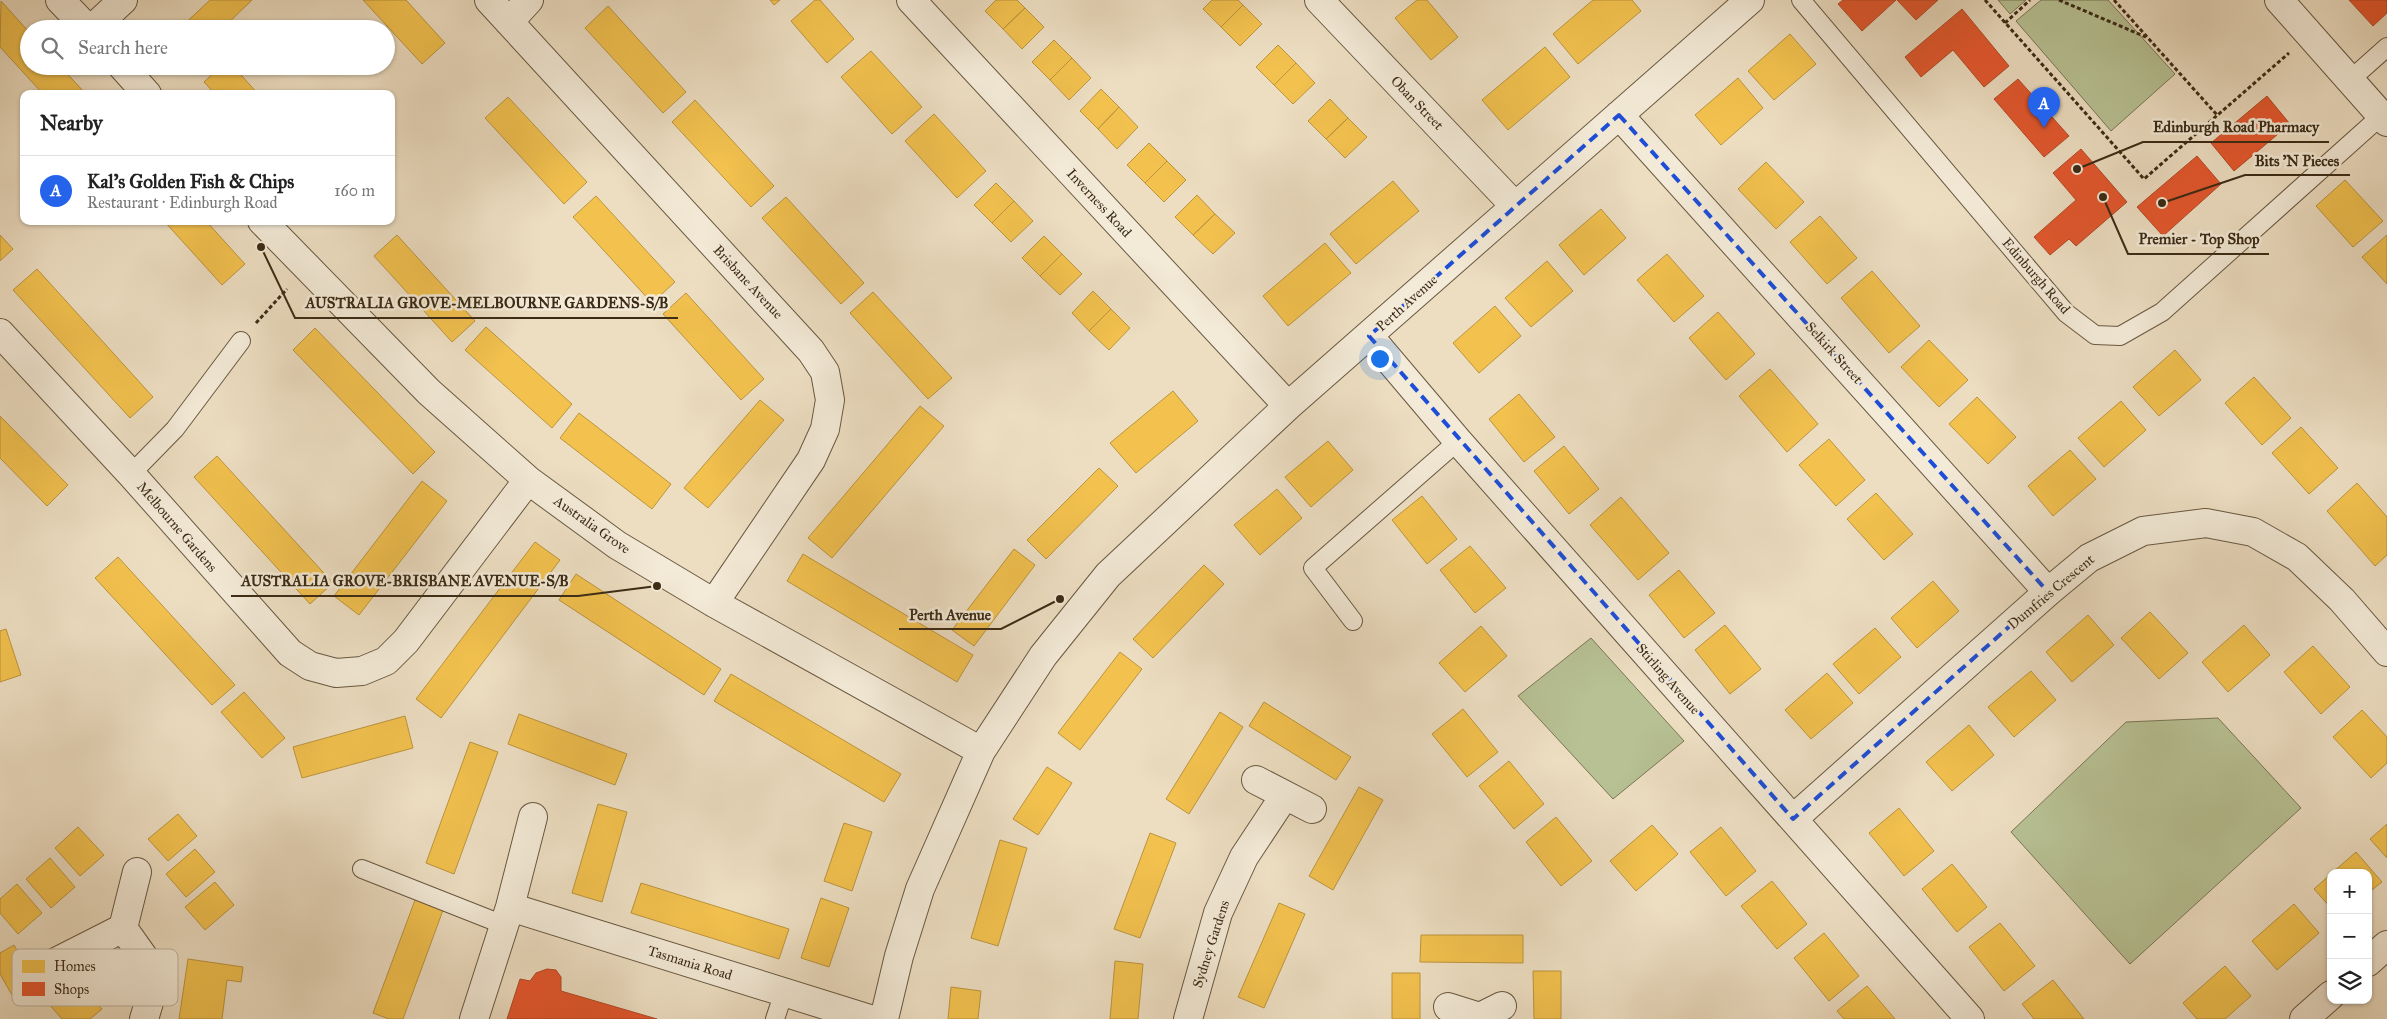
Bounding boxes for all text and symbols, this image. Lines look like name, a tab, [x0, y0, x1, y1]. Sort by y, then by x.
search box	[20, 20, 395, 75]
icon: search	[38, 34, 66, 62]
text: Search here	[78, 36, 168, 59]
street label: Oban Street	[1387, 72, 1447, 134]
pin: A	[2028, 87, 2060, 128]
text: Nearby	[40, 110, 103, 136]
callout: Edinburgh Road Pharmacy	[2143, 112, 2329, 142]
text: Edinburgh Road Pharmacy	[2153, 118, 2320, 137]
callout: Bits 'N Pieces	[2245, 145, 2350, 175]
text: Bits 'N Pieces	[2255, 152, 2340, 170]
street label: Inverness Road	[1063, 165, 1135, 241]
text: Kal's Golden Fish & Chips	[87, 170, 294, 193]
text: A	[51, 181, 61, 200]
text: 160 m	[334, 181, 375, 200]
text: Restaurant · Edinburgh Road	[87, 193, 278, 212]
callout: Premier - Top Shop	[2128, 224, 2269, 254]
text: Premier - Top Shop	[2139, 230, 2260, 249]
street label: Edinburgh Road	[1998, 235, 2074, 317]
street label: Brisbane Avenue	[710, 242, 787, 322]
street label: Perth Avenue	[1373, 271, 1441, 335]
callout: AUSTRALIA GROVE-MELBOURNE GARDENS-S/B	[295, 288, 678, 318]
text: AUSTRALIA GROVE-MELBOURNE GARDENS-S/B	[305, 294, 668, 312]
street label: Selkirk Street	[1802, 319, 1866, 387]
your location	[1367, 346, 1393, 372]
street label: Melbourne Gardens	[133, 478, 221, 576]
street label: Australia Grove	[550, 492, 634, 558]
street label: Dumfries Crescent	[2004, 551, 2098, 633]
callout: AUSTRALIA GROVE-BRISBANE AVENUE-S/B	[231, 566, 578, 596]
text: AUSTRALIA GROVE-BRISBANE AVENUE-S/B	[240, 572, 569, 590]
callout: Perth Avenue	[899, 599, 1001, 629]
text: Perth Avenue	[909, 606, 992, 624]
street label: Stirling Avenue	[1632, 640, 1704, 718]
map controls	[2327, 869, 2372, 1004]
button: +	[2327, 869, 2372, 914]
street label: Sydney Gardens	[1189, 898, 1233, 990]
button: −	[2327, 914, 2372, 959]
street label: Tasmania Road	[646, 942, 734, 984]
legend	[12, 949, 178, 1006]
text: Homes	[54, 958, 96, 975]
button: layers	[2327, 959, 2372, 1004]
text: Shops	[54, 981, 89, 998]

